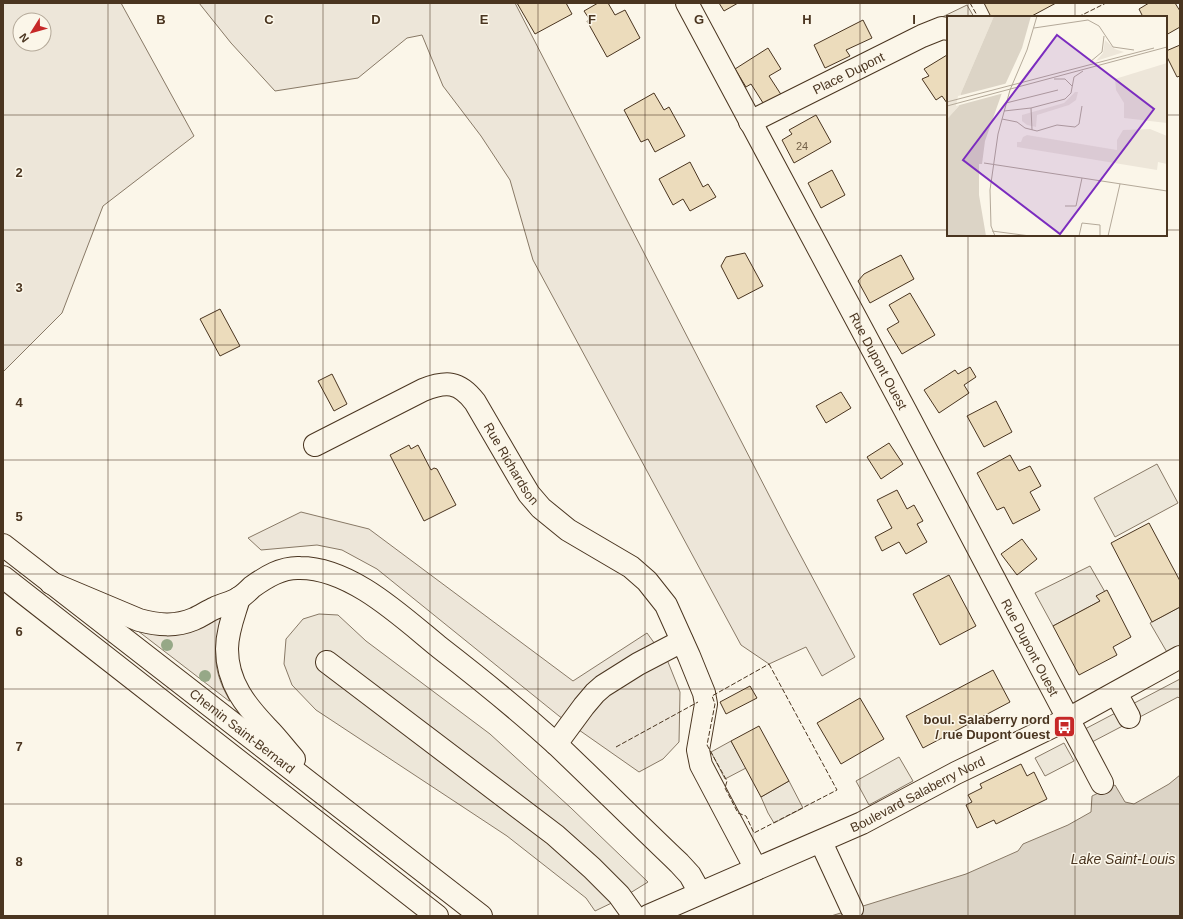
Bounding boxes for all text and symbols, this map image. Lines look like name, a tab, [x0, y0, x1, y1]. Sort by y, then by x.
north arrow	[12, 12, 52, 52]
text: B	[156, 12, 166, 27]
text: C	[264, 12, 274, 27]
text: D	[371, 12, 381, 27]
text: E	[480, 12, 489, 27]
text: F	[588, 12, 596, 27]
text: G	[694, 12, 704, 27]
text: H	[802, 12, 812, 27]
text: I	[912, 12, 916, 27]
inset map	[947, 16, 1167, 236]
text: N	[17, 31, 31, 45]
street label: Place Dupont	[810, 49, 887, 97]
house number: 24	[796, 140, 808, 152]
text: 2	[15, 165, 23, 180]
text: 3	[15, 280, 23, 295]
street label: Rue Dupont Ouest	[846, 310, 910, 413]
text: 4	[15, 395, 23, 410]
street label: Rue Richardson	[481, 420, 542, 508]
text: 5	[15, 509, 23, 524]
street label: Rue Dupont Ouest	[998, 596, 1062, 699]
text: 6	[15, 624, 23, 639]
street label: Chemin Saint-Bernard	[187, 686, 298, 777]
place label: boul. Salaberry nord / rue Dupont ouest	[924, 712, 1051, 742]
bus stop icon: boul. Salaberry nord / rue Dupont ouest	[1052, 713, 1078, 739]
text: 7	[15, 739, 23, 754]
street label: Boulevard Salaberry Nord	[848, 753, 987, 835]
water label: Lake Saint-Louis	[1071, 851, 1175, 867]
text: 8	[15, 854, 23, 869]

